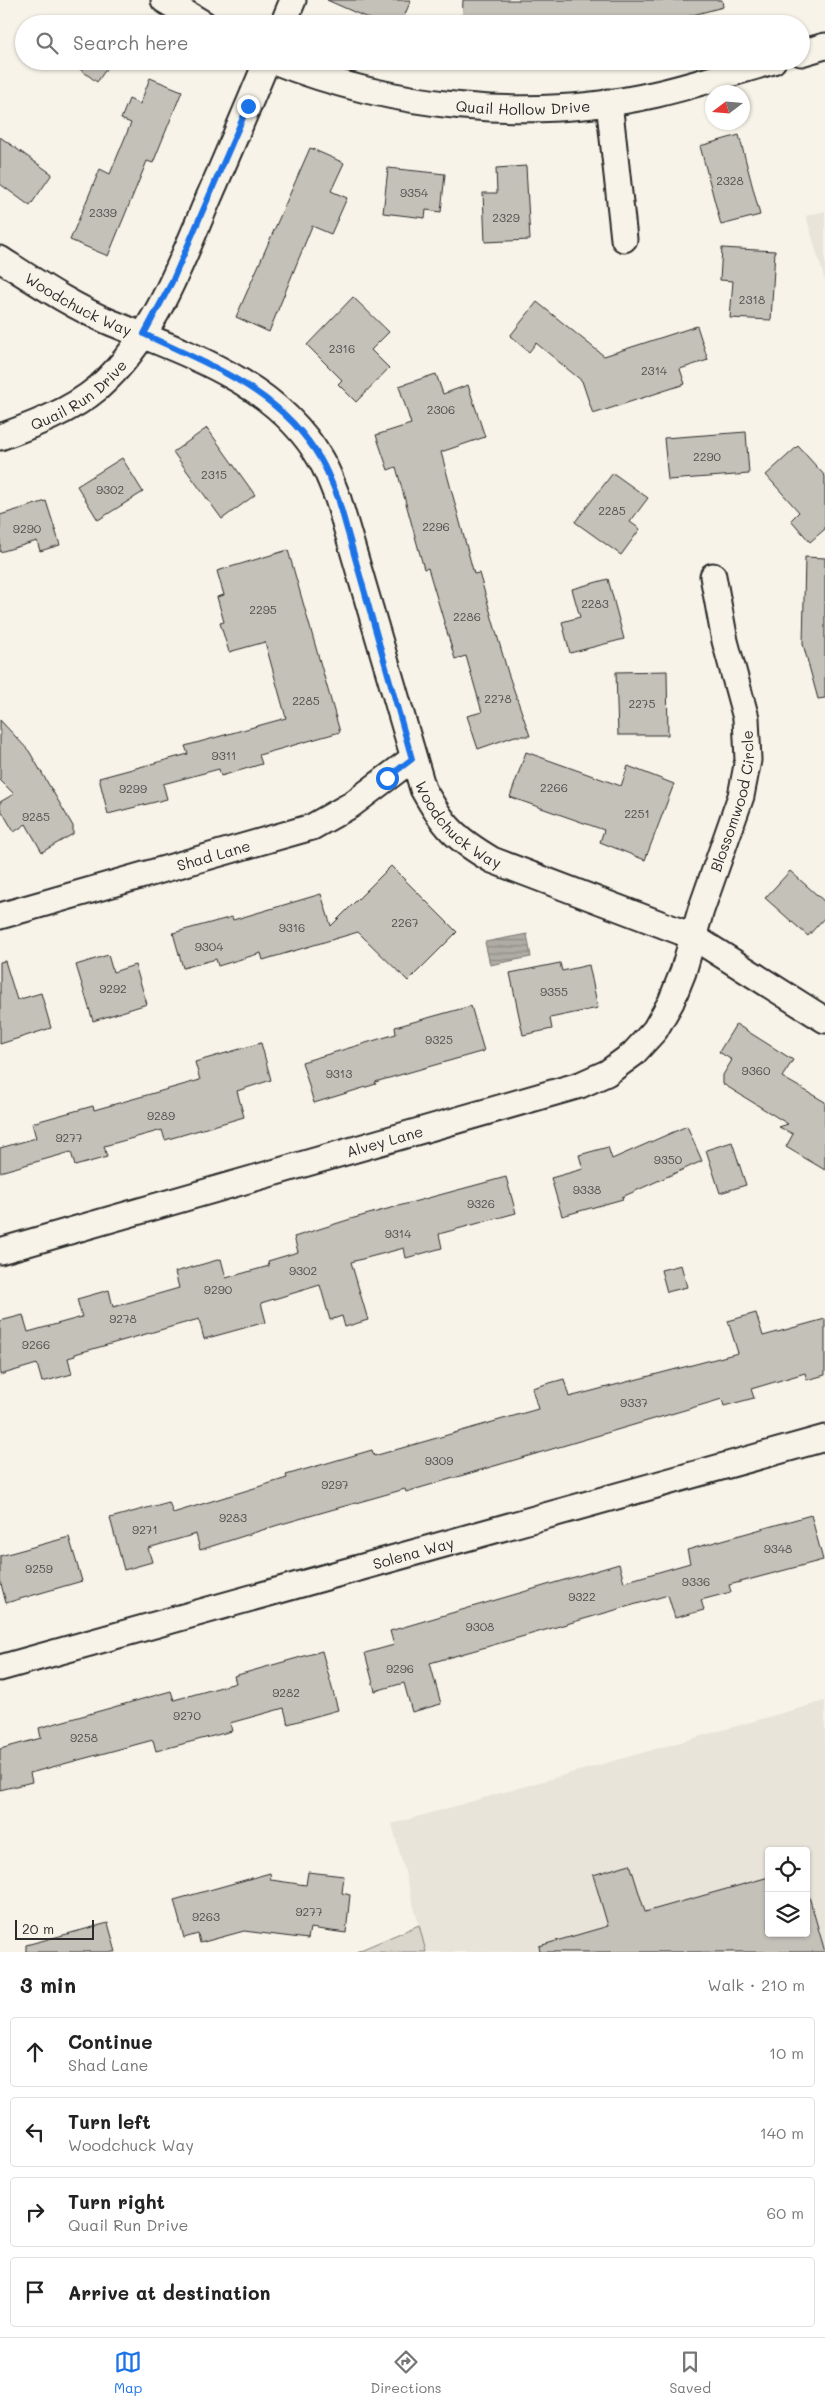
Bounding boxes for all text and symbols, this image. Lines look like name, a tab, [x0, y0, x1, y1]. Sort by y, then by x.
search box	[15, 15, 810, 70]
icon: search	[33, 29, 61, 57]
text: Search here	[73, 30, 189, 55]
north arrow	[705, 85, 750, 130]
route end	[237, 95, 260, 118]
street label: Quail Hollow Drive	[455, 95, 591, 119]
house number: 2328	[716, 172, 744, 188]
house number: 9354	[400, 184, 428, 200]
house number: 2339	[89, 204, 117, 220]
house number: 2329	[492, 209, 520, 225]
street label: Woodchuck Way	[21, 268, 135, 340]
house number: 2318	[739, 291, 765, 307]
house number: 2316	[329, 340, 355, 356]
street label: Quail Run Drive	[27, 355, 131, 434]
house number: 2314	[641, 362, 667, 378]
house number: 2306	[427, 401, 455, 417]
house number: 2290	[693, 448, 722, 464]
house number: 2315	[201, 466, 227, 482]
house number: 9302	[96, 481, 124, 497]
house number: 2285	[598, 502, 626, 518]
house number: 2296	[422, 518, 450, 534]
house number: 9290	[13, 520, 42, 536]
house number: 2283	[581, 595, 609, 611]
house number: 2295	[249, 601, 277, 617]
house number: 2286	[453, 608, 481, 624]
house number: 2278	[484, 690, 512, 706]
house number: 2285	[292, 692, 320, 708]
house number: 2275	[628, 695, 656, 711]
street label: Blossomwood Circle	[705, 730, 758, 874]
house number: 9311	[212, 747, 236, 763]
route start	[376, 767, 399, 790]
street label: Woodchuck Way	[411, 778, 504, 873]
house number: 2266	[540, 779, 568, 795]
house number: 9299	[119, 780, 147, 796]
house number: 2251	[624, 805, 650, 821]
house number: 9285	[22, 808, 50, 824]
street label: Shad Lane	[174, 835, 253, 875]
house number: 2267	[391, 914, 419, 930]
house number: 9316	[279, 919, 305, 935]
house number: 9304	[195, 938, 223, 954]
house number: 9292	[99, 980, 127, 996]
house number: 9355	[540, 983, 568, 999]
house number: 9325	[425, 1031, 453, 1047]
house number: 9360	[742, 1062, 771, 1078]
house number: 9313	[326, 1065, 352, 1081]
house number: 9289	[147, 1107, 175, 1123]
street label: Alvey Lane	[344, 1120, 425, 1161]
house number: 9277	[55, 1129, 83, 1145]
house number: 9350	[654, 1151, 683, 1167]
house number: 9338	[573, 1181, 601, 1197]
house number: 9326	[467, 1195, 495, 1211]
house number: 9314	[385, 1225, 411, 1241]
house number: 9302	[289, 1262, 317, 1278]
house number: 9290	[204, 1281, 233, 1297]
house number: 9278	[109, 1310, 137, 1326]
house number: 9266	[22, 1336, 50, 1352]
house number: 9337	[620, 1394, 648, 1410]
house number: 9309	[425, 1452, 453, 1468]
house number: 9297	[321, 1476, 349, 1492]
house number: 9283	[219, 1509, 247, 1525]
house number: 9271	[132, 1521, 158, 1537]
street label: Solena Way	[370, 1532, 456, 1574]
house number: 9348	[764, 1540, 792, 1556]
house number: 9259	[25, 1560, 53, 1576]
house number: 9336	[682, 1573, 710, 1589]
house number: 9322	[568, 1588, 596, 1604]
house number: 9308	[466, 1618, 494, 1634]
house number: 9296	[386, 1660, 414, 1676]
house number: 9282	[272, 1684, 300, 1700]
house number: 9270	[173, 1707, 202, 1723]
house number: 9258	[70, 1729, 98, 1745]
map controls	[765, 1847, 810, 1937]
button: locate	[765, 1847, 810, 1892]
button: layers	[765, 1892, 810, 1937]
house number: 9277	[295, 1903, 323, 1919]
house number: 9263	[192, 1908, 220, 1924]
scale bar	[15, 1917, 94, 1940]
text: 20 m	[22, 1919, 54, 1938]
text: 3 min	[20, 1971, 76, 1998]
text: Walk · 210 m	[707, 1974, 805, 1995]
text: Continue	[68, 2029, 153, 2054]
icon: ahead	[21, 2038, 49, 2066]
text: 10 m	[769, 2042, 804, 2063]
text: Shad Lane	[68, 2054, 148, 2075]
text: Turn left	[68, 2109, 151, 2134]
icon: left	[21, 2118, 49, 2146]
text: 140 m	[760, 2122, 804, 2143]
text: Woodchuck Way	[68, 2134, 194, 2155]
text: Turn right	[68, 2189, 165, 2214]
icon: right	[21, 2198, 49, 2226]
text: 60 m	[767, 2202, 804, 2223]
text: Quail Run Drive	[68, 2214, 189, 2235]
icon: arrive	[21, 2278, 49, 2306]
text: Arrive at destination	[68, 2280, 271, 2305]
tab: Map	[114, 2348, 142, 2397]
tab: Directions	[370, 2348, 442, 2397]
tab: Saved	[669, 2348, 711, 2397]

